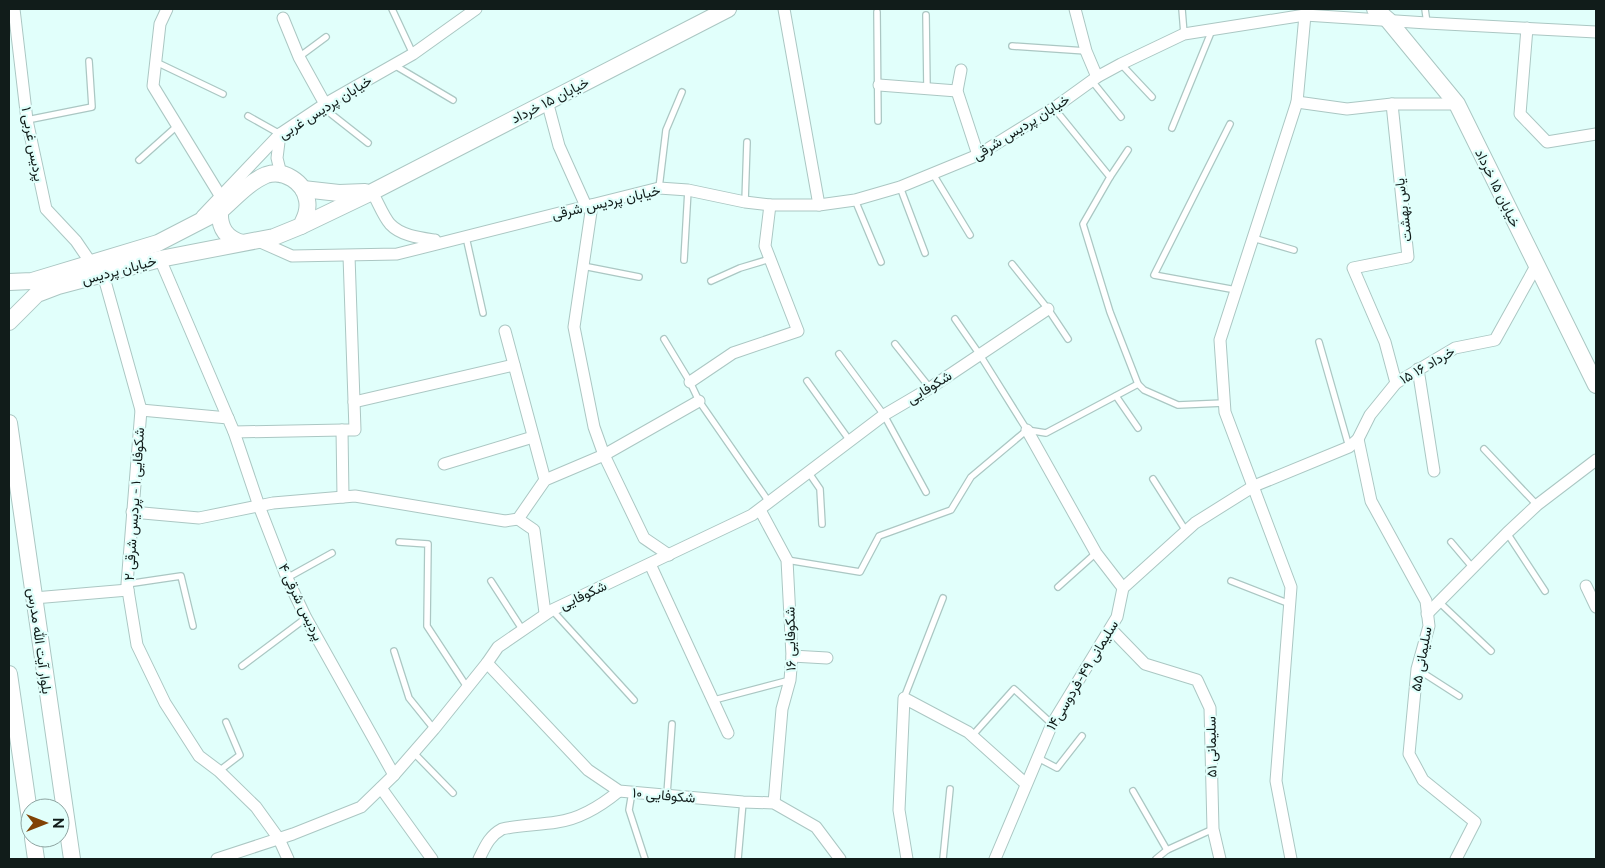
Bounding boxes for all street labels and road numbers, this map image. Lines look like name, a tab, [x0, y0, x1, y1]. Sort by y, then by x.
street label: خیابان پردیس غربی	[275, 72, 376, 144]
street label: خیابان ۱۵ خرداد	[508, 74, 592, 127]
street label: خیابان پردیس شرقی	[970, 91, 1073, 165]
street label: پردیس غربی ۱	[17, 105, 47, 183]
street label: خیابان ۱۵ خرداد	[1471, 146, 1524, 230]
street label: یاس بهشت	[1391, 177, 1416, 243]
street label: خیابان پردیس شرقی	[550, 182, 662, 224]
street label: خیابان پردیس	[80, 252, 159, 290]
street label: ۱۵ خرداد ۱۶	[1397, 343, 1458, 388]
street label: شکوفایی	[904, 367, 955, 408]
street label: شکوفایی ۱ - پردیس شرقی ۲	[121, 427, 149, 581]
street label: پردیس شرقی ۴	[274, 561, 327, 644]
street label: شکوفایی	[557, 577, 609, 614]
street label: بلوار آیت الله مدرس	[24, 587, 55, 695]
street label: شکوفایی ۱۶	[781, 607, 800, 671]
street label: سلیمانی ۴۹-فردوسی۱۴	[1043, 617, 1122, 733]
street label: سلیمانی ۵۵	[1407, 625, 1436, 693]
street label: سلیمانی ۵۱	[1202, 716, 1221, 778]
street label: شکوفایی ۱۰	[632, 784, 696, 807]

